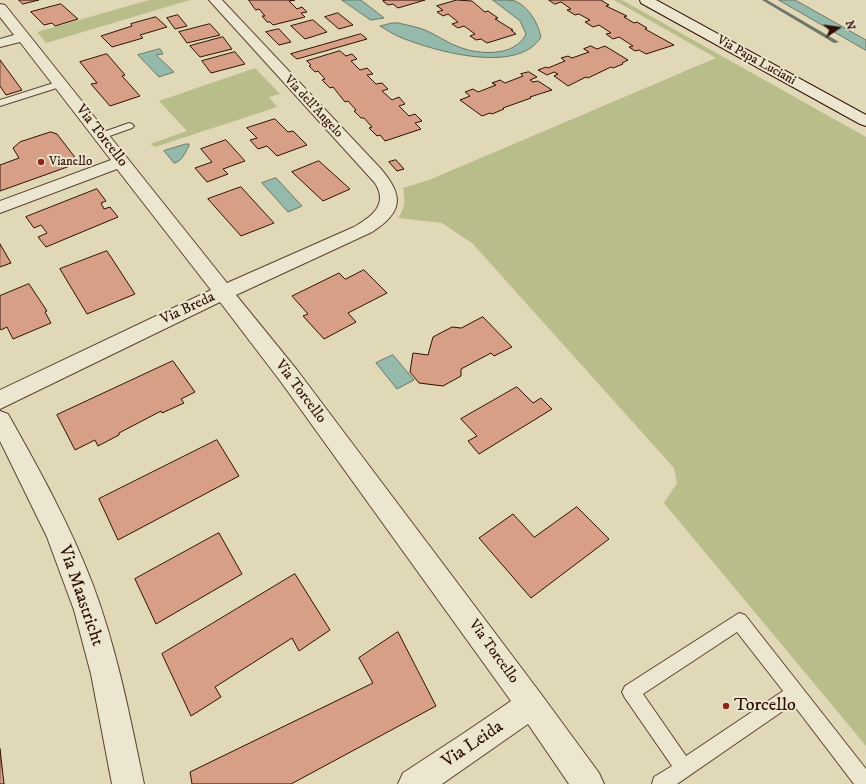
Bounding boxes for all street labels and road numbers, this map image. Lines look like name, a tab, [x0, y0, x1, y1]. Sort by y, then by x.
street label: Via Papa Luciani	[714, 33, 798, 89]
street label: Via dell'Angelo	[280, 73, 346, 141]
street label: Via Torcello	[71, 101, 131, 171]
street label: Via Breda	[158, 289, 218, 329]
street label: Via Torcello	[270, 357, 330, 427]
street label: Via Maastricht	[53, 543, 107, 649]
street label: Via Torcello	[464, 617, 522, 687]
street label: Via Leida	[438, 717, 508, 773]

